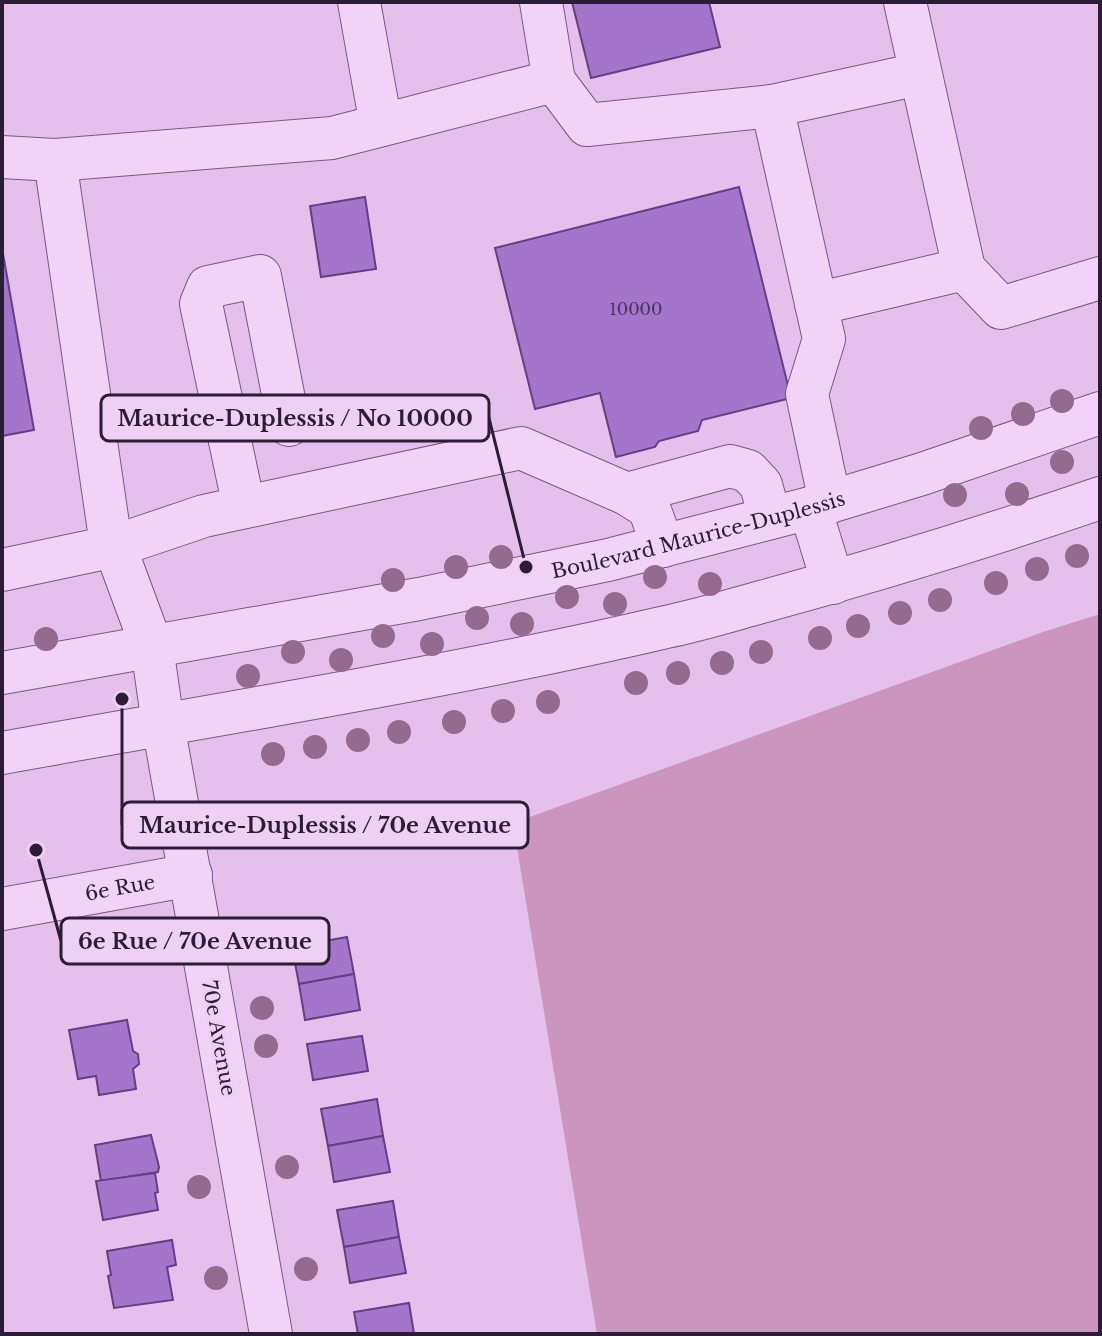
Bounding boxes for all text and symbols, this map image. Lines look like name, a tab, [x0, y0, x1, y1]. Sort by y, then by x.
house number: 10000	[610, 299, 662, 319]
callout: Maurice-Duplessis / No 10000	[101, 395, 489, 441]
text: Maurice-Duplessis / No 10000	[117, 405, 473, 432]
street label: Boulevard Maurice-Duplessis	[549, 486, 848, 583]
callout: Maurice-Duplessis / 70e Avenue	[122, 802, 528, 848]
text: Maurice-Duplessis / 70e Avenue	[139, 812, 511, 839]
street label: 6e Rue	[83, 870, 157, 906]
callout: 6e Rue / 70e Avenue	[61, 918, 329, 964]
text: 6e Rue / 70e Avenue	[78, 928, 312, 955]
street label: 70e Avenue	[197, 978, 241, 1098]

